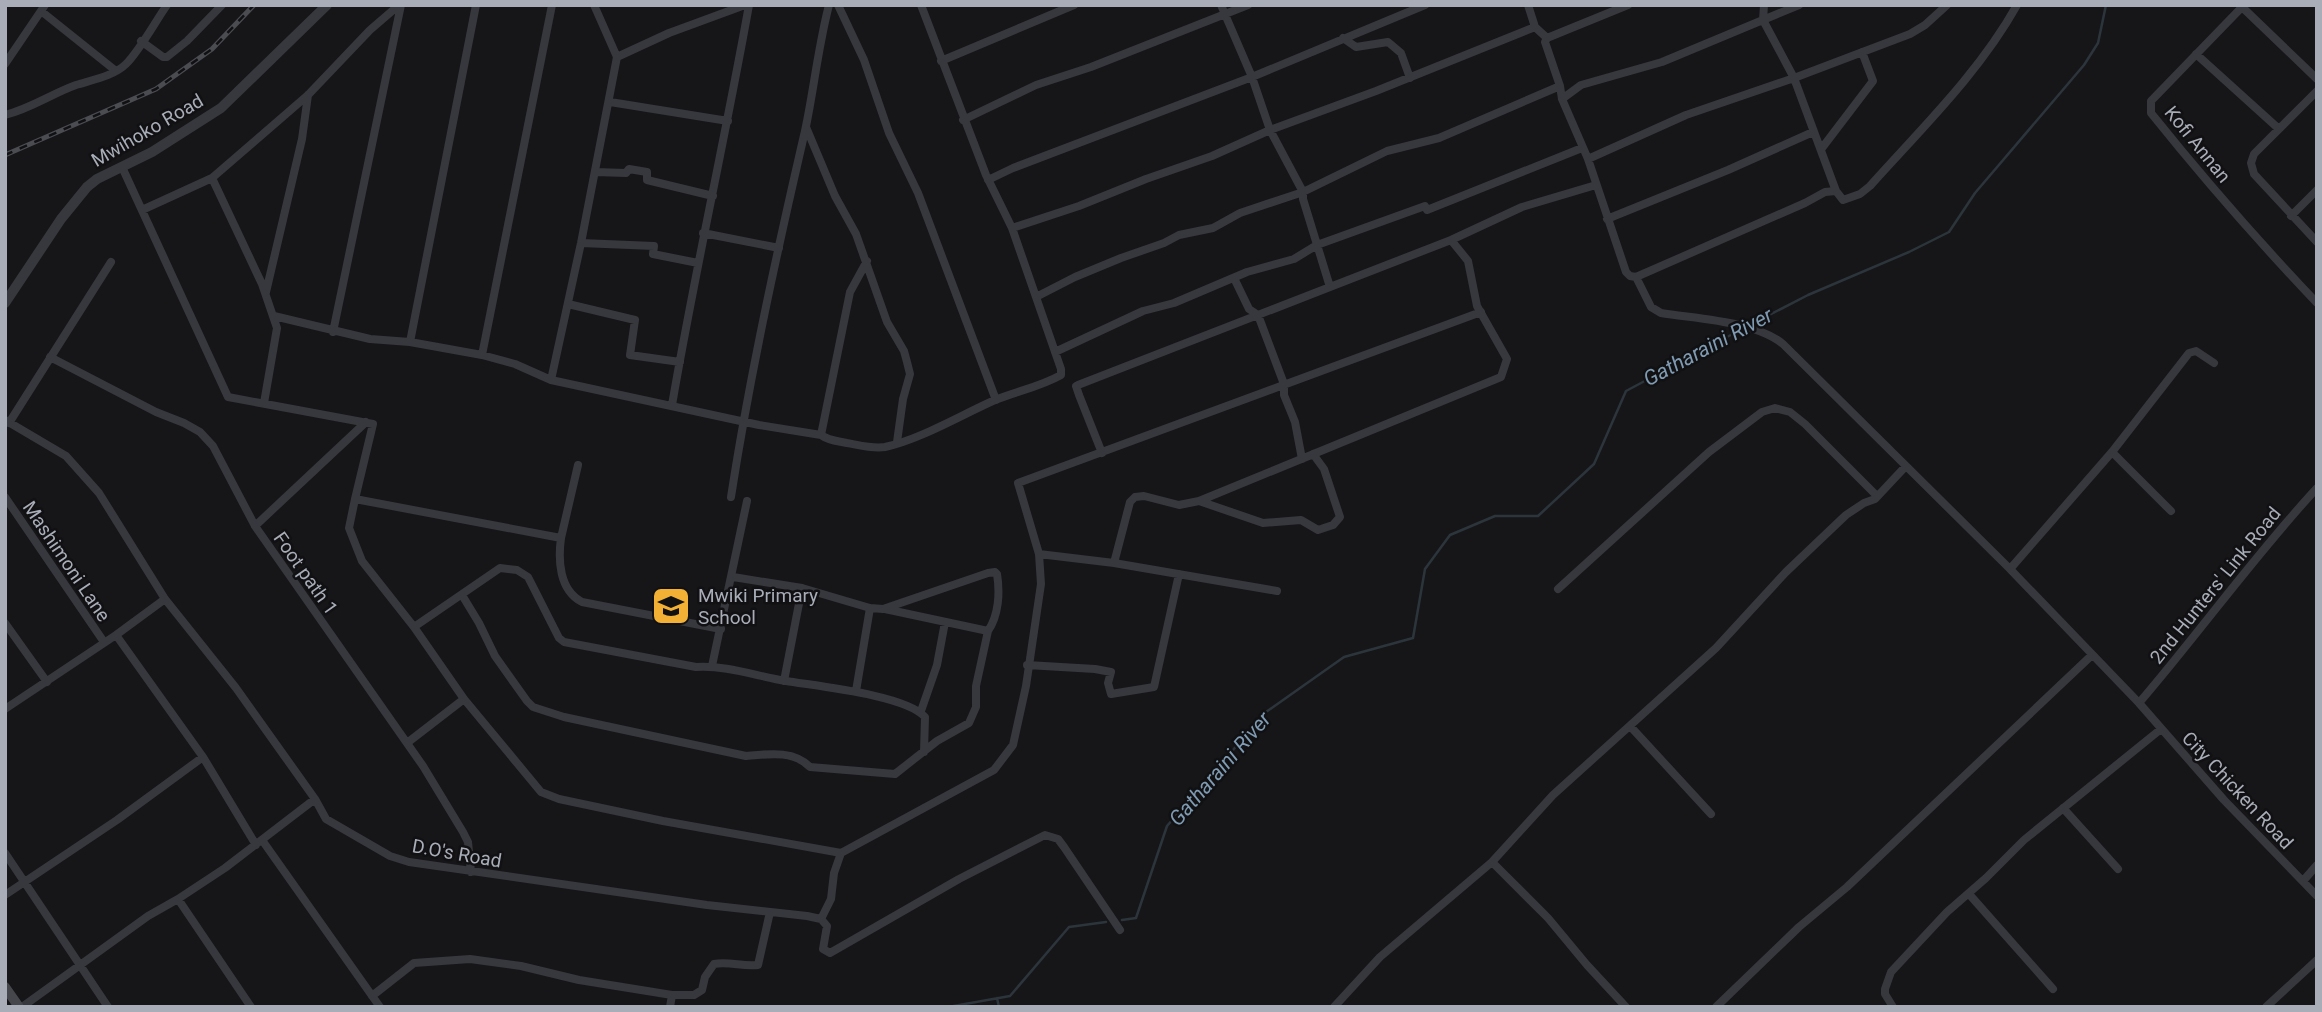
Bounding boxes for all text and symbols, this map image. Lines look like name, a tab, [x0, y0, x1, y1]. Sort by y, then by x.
street label: Mwihoko Road	[87, 89, 207, 172]
street label: Kofi Annan	[2160, 101, 2235, 187]
water label: Gatharaini River	[1639, 302, 1778, 391]
street label: Mashimoni Lane	[18, 497, 115, 626]
street label: 2nd Hunters' Link Road	[2145, 502, 2286, 668]
street label: Foot path 1	[269, 527, 343, 619]
place label: Mwiki Primary School	[698, 584, 818, 629]
school or university icon: Mwiki Primary School	[650, 585, 692, 627]
water label: Gatharaini River	[1164, 706, 1277, 831]
street label: City Chicken Road	[2177, 727, 2298, 854]
street label: D.O's Road	[410, 834, 503, 873]

